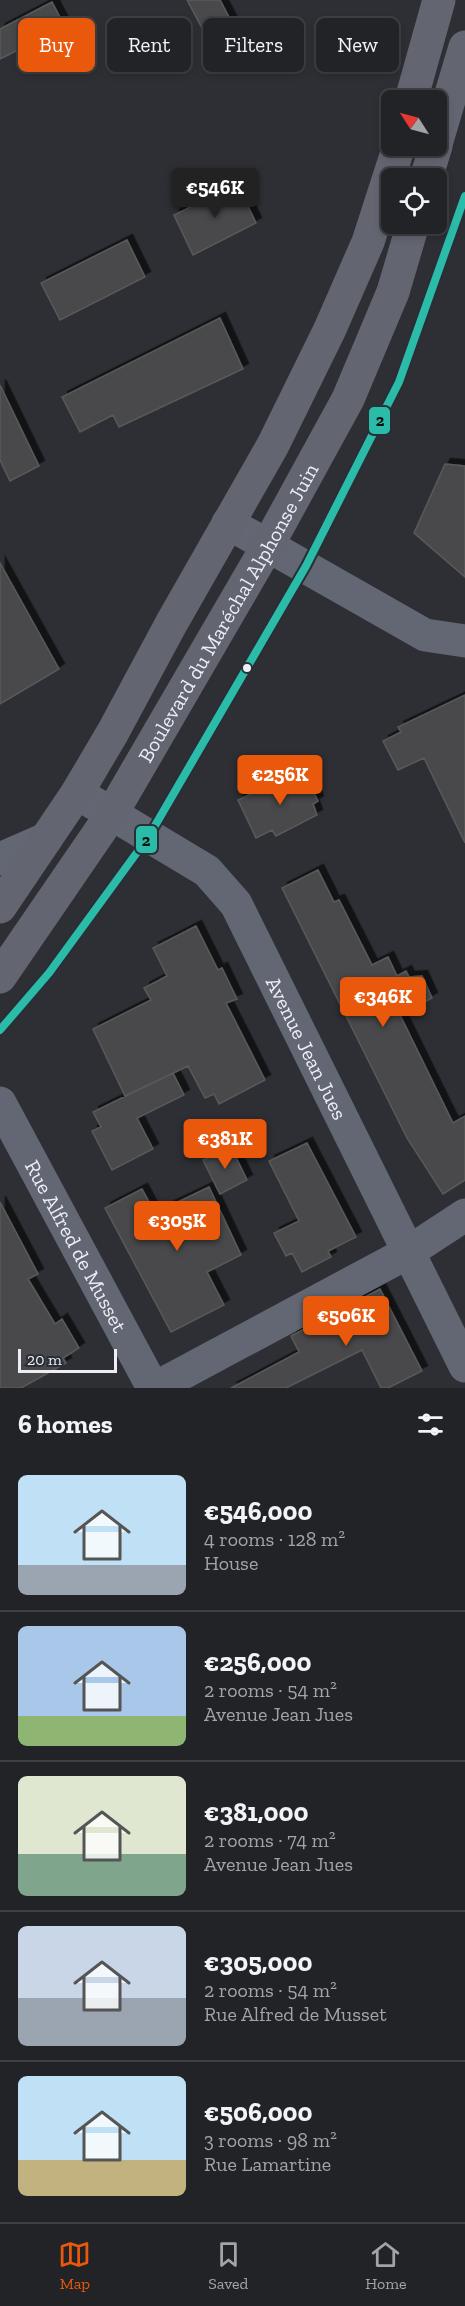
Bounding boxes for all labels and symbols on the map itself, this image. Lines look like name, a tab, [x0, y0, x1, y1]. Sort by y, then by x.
north arrow	[381, 90, 447, 156]
pin: €546K	[173, 168, 257, 219]
line badge: 2	[368, 406, 391, 435]
text: 2	[376, 411, 385, 430]
street label: Boulevard du Maréchal Alphonse Juin	[132, 459, 323, 767]
unlabelled marker	[241, 662, 253, 674]
pin: €256K	[238, 755, 322, 806]
line badge: 2	[135, 825, 158, 854]
text: 2	[142, 831, 151, 850]
street label: Avenue Jean Jues	[261, 972, 353, 1123]
pin: €346K	[341, 977, 425, 1028]
pin: €381K	[183, 1119, 267, 1170]
street label: Rue Alfred de Musset	[20, 1155, 133, 1336]
pin: €305K	[135, 1201, 219, 1252]
pin: €506K	[304, 1296, 388, 1347]
scale bar	[18, 1346, 117, 1374]

